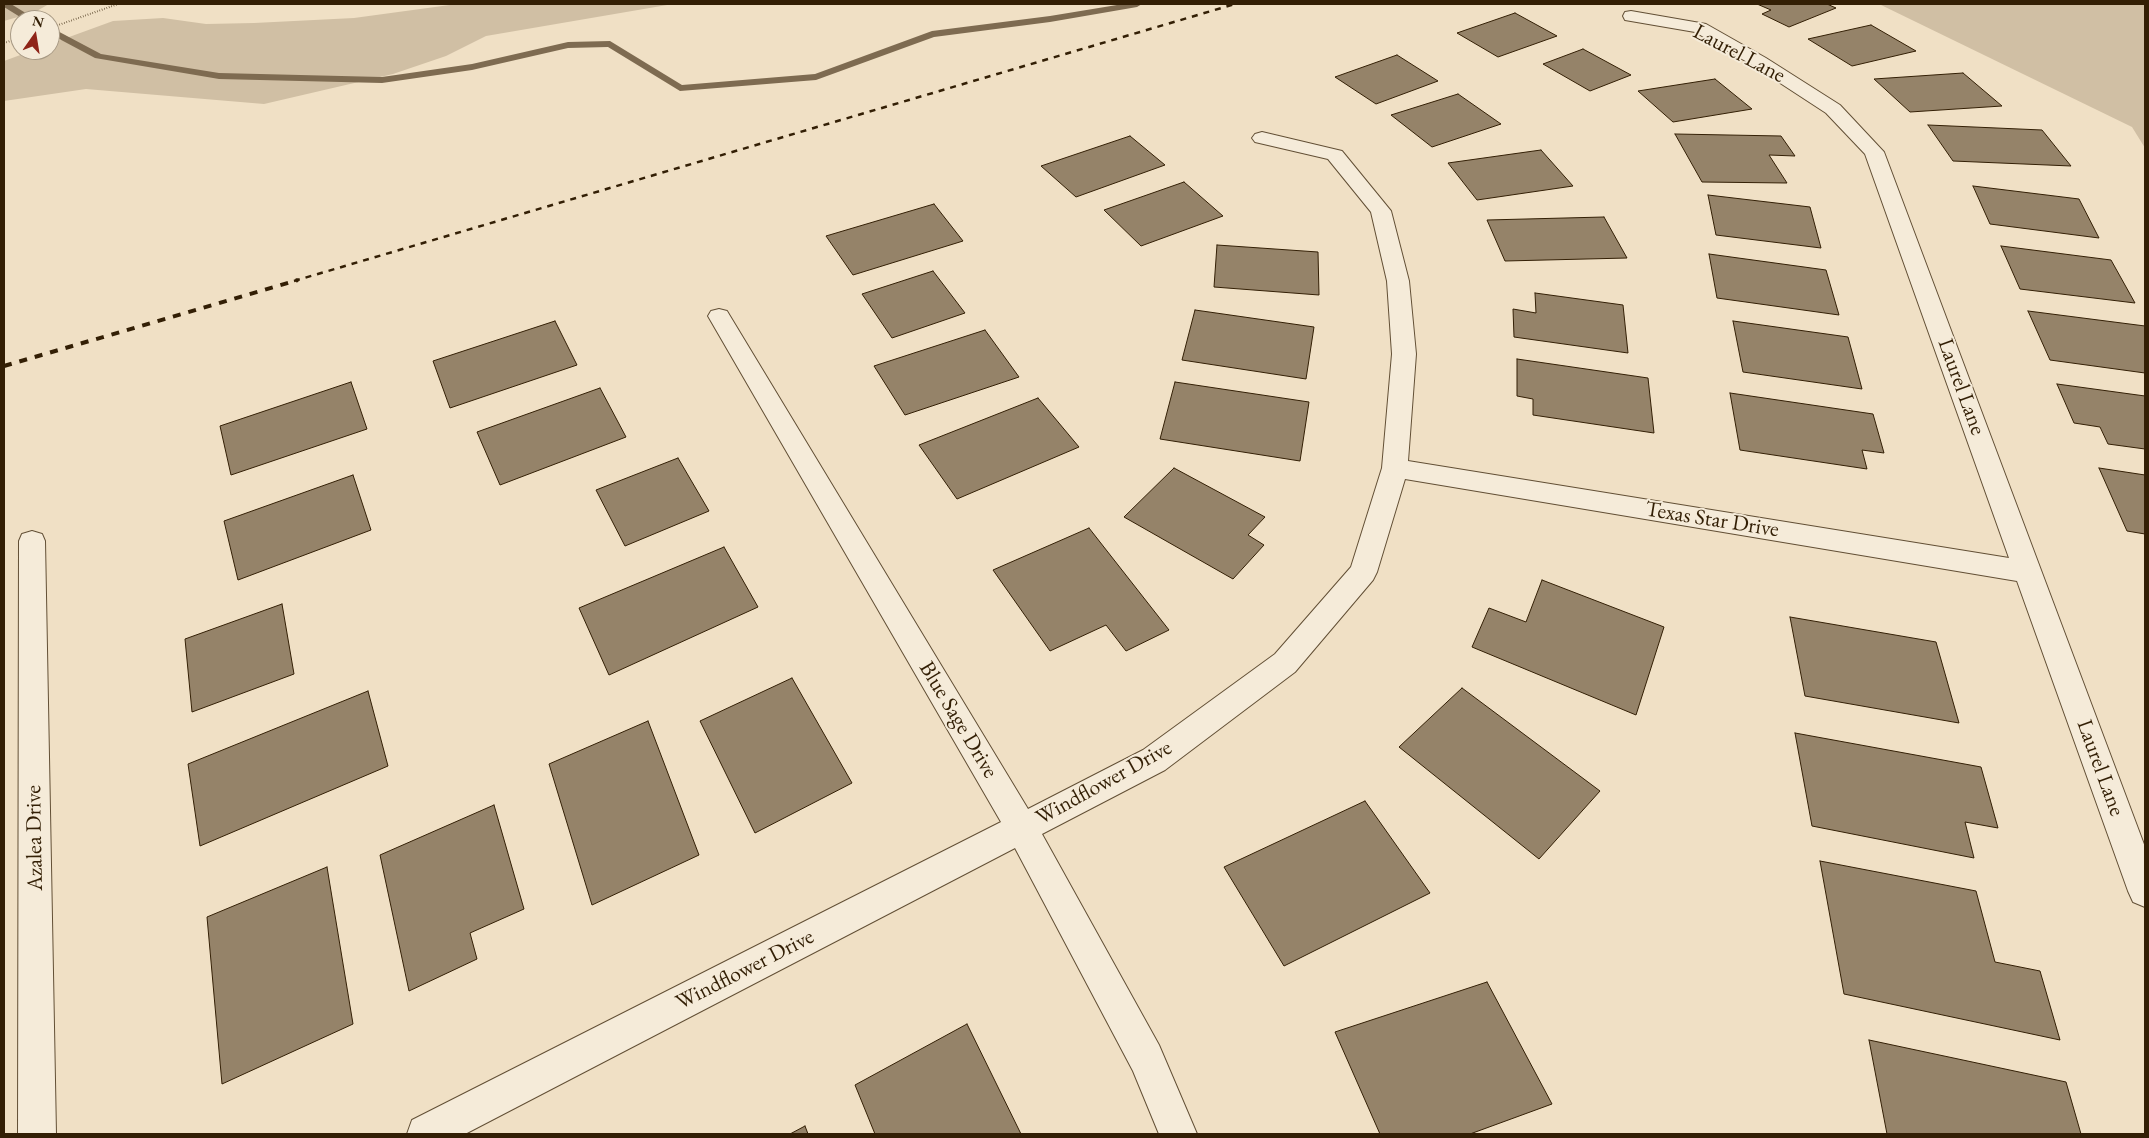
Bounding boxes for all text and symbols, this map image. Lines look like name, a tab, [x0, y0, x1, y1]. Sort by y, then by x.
north arrow	[10, 10, 60, 60]
text: N	[31, 11, 46, 31]
street label: Laurel Lane	[1688, 19, 1790, 89]
street label: Laurel Lane	[1931, 335, 1991, 439]
street label: Texas Star Drive	[1643, 496, 1781, 544]
street label: Blue Sage Drive	[913, 657, 1003, 783]
street label: Laurel Lane	[2070, 716, 2130, 820]
street label: Windflower Drive	[1031, 735, 1177, 831]
street label: Azalea Drive	[21, 785, 49, 891]
street label: Windflower Drive	[672, 924, 818, 1016]

